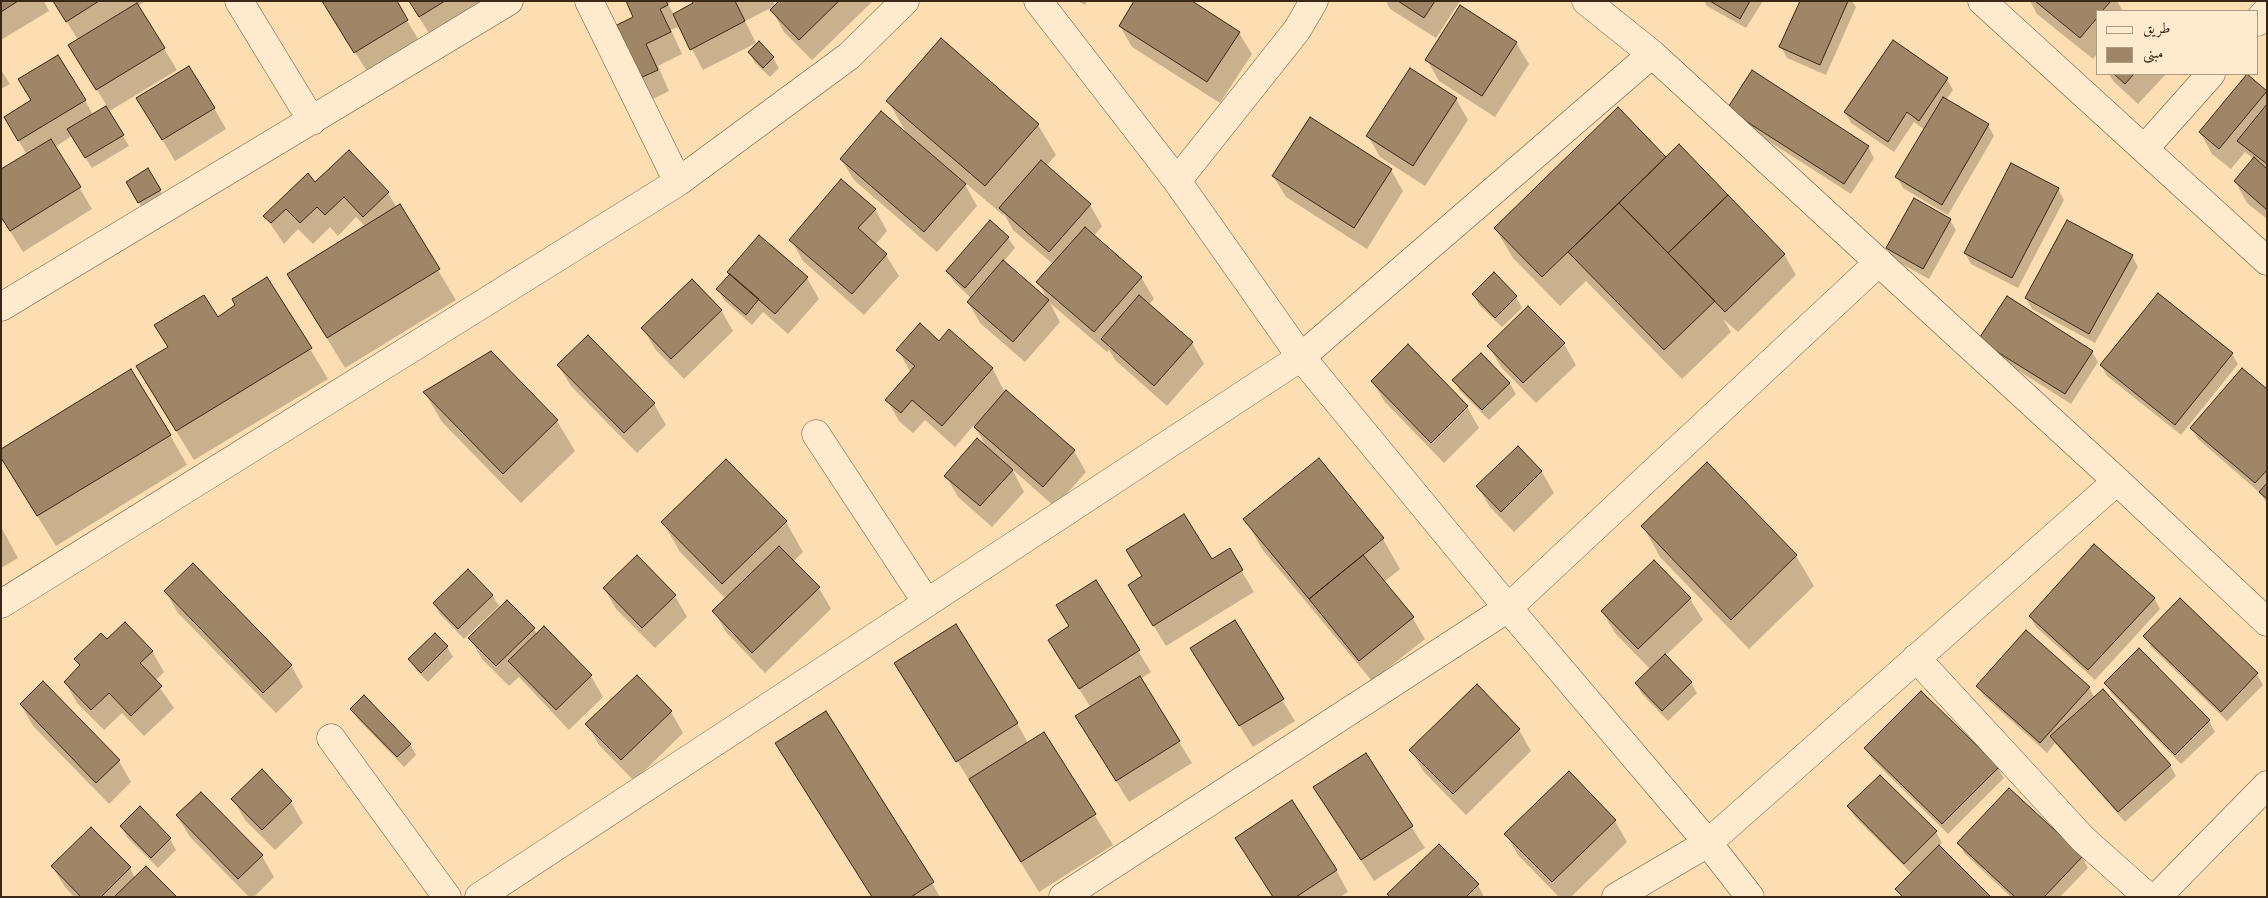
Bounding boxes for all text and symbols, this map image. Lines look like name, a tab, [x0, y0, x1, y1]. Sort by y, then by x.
legend	[2096, 10, 2258, 75]
text: طريق	[2143, 19, 2170, 38]
text: مبنى	[2143, 44, 2163, 63]

